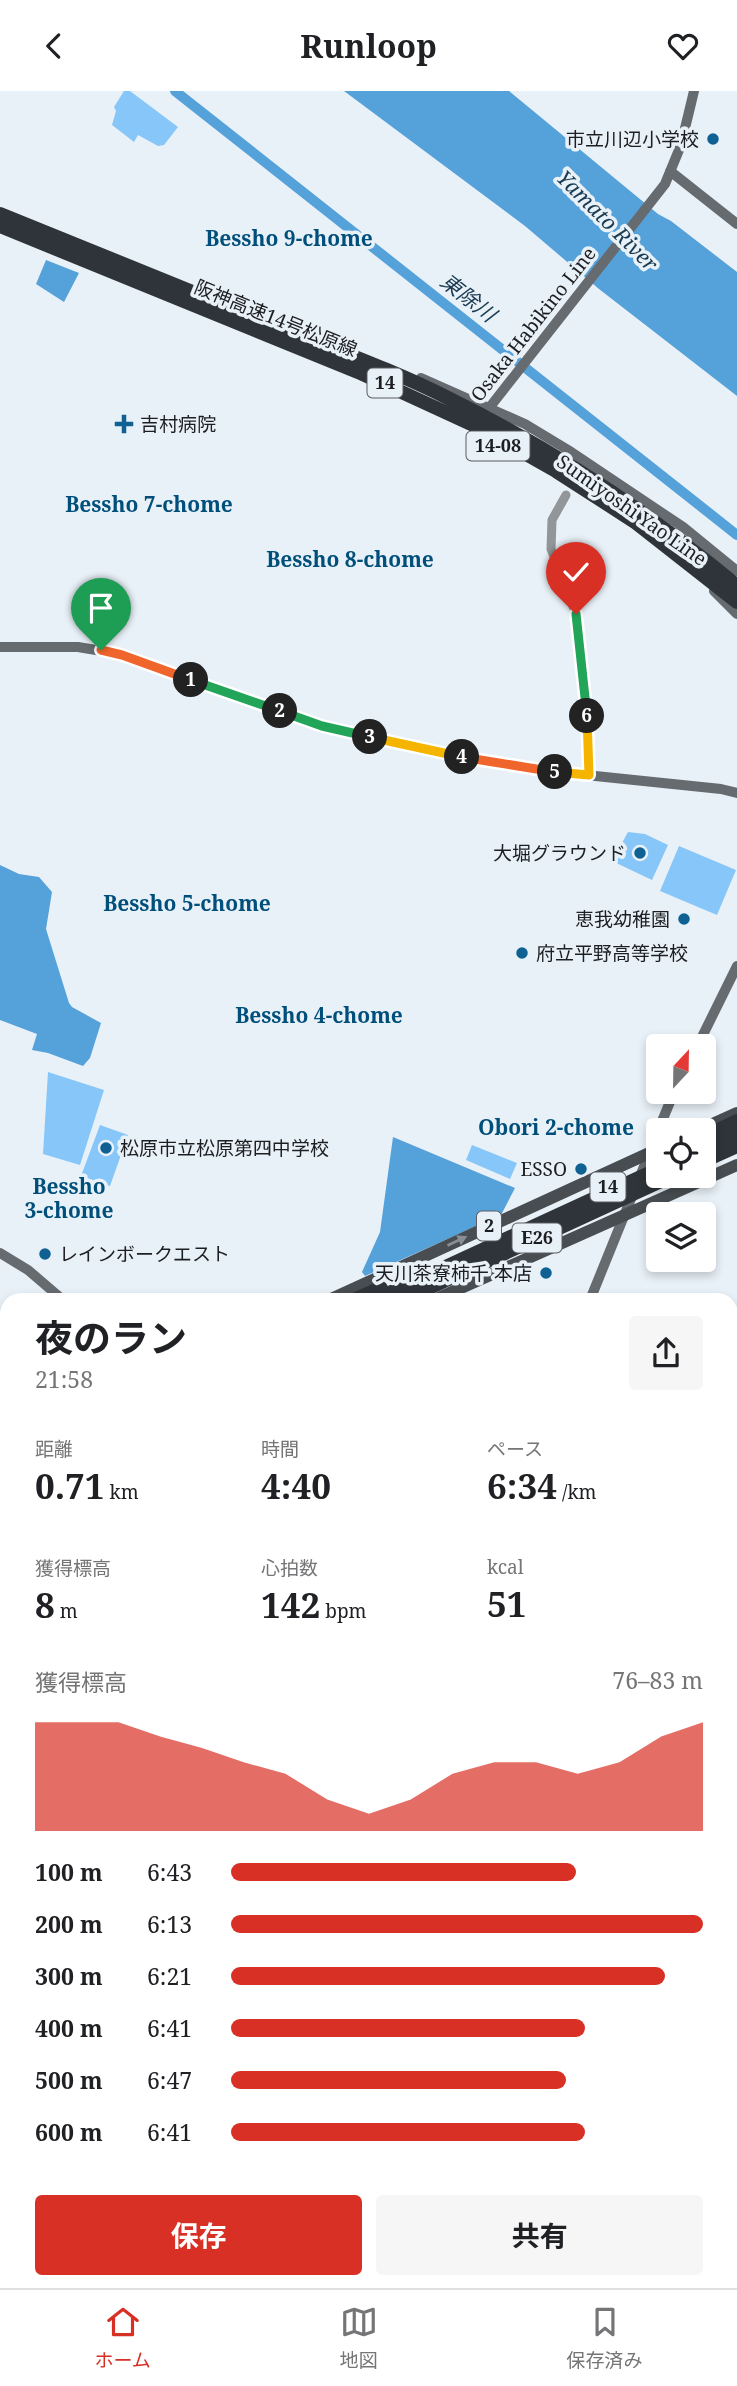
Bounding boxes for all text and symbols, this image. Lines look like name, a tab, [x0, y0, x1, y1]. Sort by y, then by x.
text: Runloop	[300, 24, 437, 67]
icon: back	[35, 27, 73, 65]
icon: heart	[664, 27, 702, 65]
place label: 市立川辺小学校	[566, 126, 699, 152]
marker: 市立川辺小学校	[705, 131, 721, 147]
water label: Yamato River	[551, 164, 664, 277]
district label: Bessho 9-chome	[205, 224, 373, 252]
street label: Osaka Habikino Line	[464, 241, 602, 407]
water label: 東除川	[435, 267, 504, 329]
street label: 阪神高速14号松原線	[191, 273, 361, 363]
road number: 14	[368, 369, 402, 397]
place label: 吉村病院	[140, 411, 216, 437]
marker: 吉村病院	[114, 414, 134, 434]
road number: 14-08	[466, 431, 530, 461]
street label: Sumiyoshi Yao Line	[552, 448, 712, 572]
district label: Bessho 7-chome	[65, 490, 233, 518]
pin	[546, 542, 606, 614]
district label: Bessho 8-chome	[266, 545, 434, 573]
icon: check	[557, 553, 595, 591]
pin	[71, 578, 131, 650]
icon: arrive	[82, 589, 120, 627]
pin: 1	[174, 663, 208, 697]
text: 1	[185, 666, 196, 692]
pin: 2	[262, 693, 298, 729]
text: 2	[274, 697, 285, 723]
pin: 6	[570, 699, 604, 733]
text: 6	[581, 702, 592, 728]
pin: 3	[352, 719, 388, 755]
text: 3	[364, 723, 375, 749]
pin: 4	[444, 739, 480, 775]
text: 4	[456, 743, 467, 769]
pin: 5	[538, 755, 572, 789]
text: 5	[549, 758, 560, 784]
place label: 大堀グラウンド	[493, 840, 626, 866]
marker: 大堀グラウンド	[632, 845, 648, 861]
district label: Bessho 5-chome	[103, 889, 271, 917]
place label: 恵我幼稚園	[575, 906, 670, 932]
marker: 恵我幼稚園	[676, 911, 692, 927]
place label: 府立平野高等学校	[536, 940, 688, 966]
marker: 府立平野高等学校	[514, 945, 530, 961]
district label: Bessho 4-chome	[235, 1001, 403, 1029]
north arrow	[646, 1034, 716, 1104]
map controls	[646, 1034, 716, 1272]
district label: Obori 2-chome	[478, 1113, 634, 1141]
button: locate	[646, 1118, 716, 1188]
place label: 松原市立松原第四中学校	[120, 1135, 329, 1161]
marker: 松原市立松原第四中学校	[98, 1140, 114, 1156]
place label: ESSO	[520, 1156, 567, 1182]
marker: ESSO	[573, 1161, 589, 1177]
district label: Bessho 3-chome	[24, 1172, 114, 1224]
road number: 14	[590, 1173, 626, 1202]
button: layers	[646, 1202, 716, 1272]
road number: 2	[477, 1211, 501, 1241]
road number: E26	[512, 1223, 562, 1253]
one-way arrow	[447, 1235, 468, 1246]
place label: レインボークエスト	[59, 1241, 230, 1267]
marker: レインボークエスト	[37, 1246, 53, 1262]
place label: 天川茶寮柿千 本店	[375, 1260, 532, 1286]
marker: 天川茶寮柿千 本店	[538, 1265, 554, 1281]
text: 夜のラン	[35, 1311, 187, 1363]
button: share	[629, 1316, 703, 1390]
text: 21:58	[35, 1363, 93, 1395]
text: 距離	[35, 1436, 73, 1462]
text: 時間	[261, 1436, 299, 1462]
text: ペース	[487, 1436, 543, 1462]
text: 0.71	[35, 1462, 105, 1509]
text: 4:40	[261, 1462, 331, 1509]
text: 6:34	[487, 1462, 557, 1509]
text: km	[105, 1479, 139, 1505]
text: /km	[557, 1479, 596, 1505]
text: kcal	[487, 1554, 524, 1580]
text: 獲得標高	[35, 1555, 111, 1581]
text: 心拍数	[261, 1555, 318, 1581]
text: 51	[487, 1580, 527, 1627]
text: 8	[35, 1581, 55, 1628]
text: 142	[261, 1581, 320, 1628]
text: m	[55, 1598, 78, 1624]
text: bpm	[320, 1598, 367, 1624]
text: 76–83 m	[612, 1664, 703, 1696]
text: 獲得標高	[35, 1666, 127, 1698]
text: 100 m	[35, 1856, 103, 1888]
text: 6:43	[147, 1856, 192, 1888]
text: 200 m	[35, 1908, 103, 1940]
text: 6:13	[147, 1908, 192, 1940]
text: 300 m	[35, 1960, 103, 1992]
text: 6:21	[147, 1960, 192, 1992]
text: 400 m	[35, 2012, 103, 2044]
text: 6:41	[147, 2012, 192, 2044]
text: 500 m	[35, 2064, 103, 2096]
text: 6:47	[147, 2064, 192, 2096]
text: 600 m	[35, 2116, 103, 2148]
text: 6:41	[147, 2116, 192, 2148]
button: 保存	[35, 2195, 362, 2275]
button: 共有	[376, 2195, 703, 2275]
tab: ホーム	[94, 2303, 151, 2373]
tab: 地図	[340, 2303, 378, 2373]
tab: 保存済み	[567, 2303, 643, 2373]

